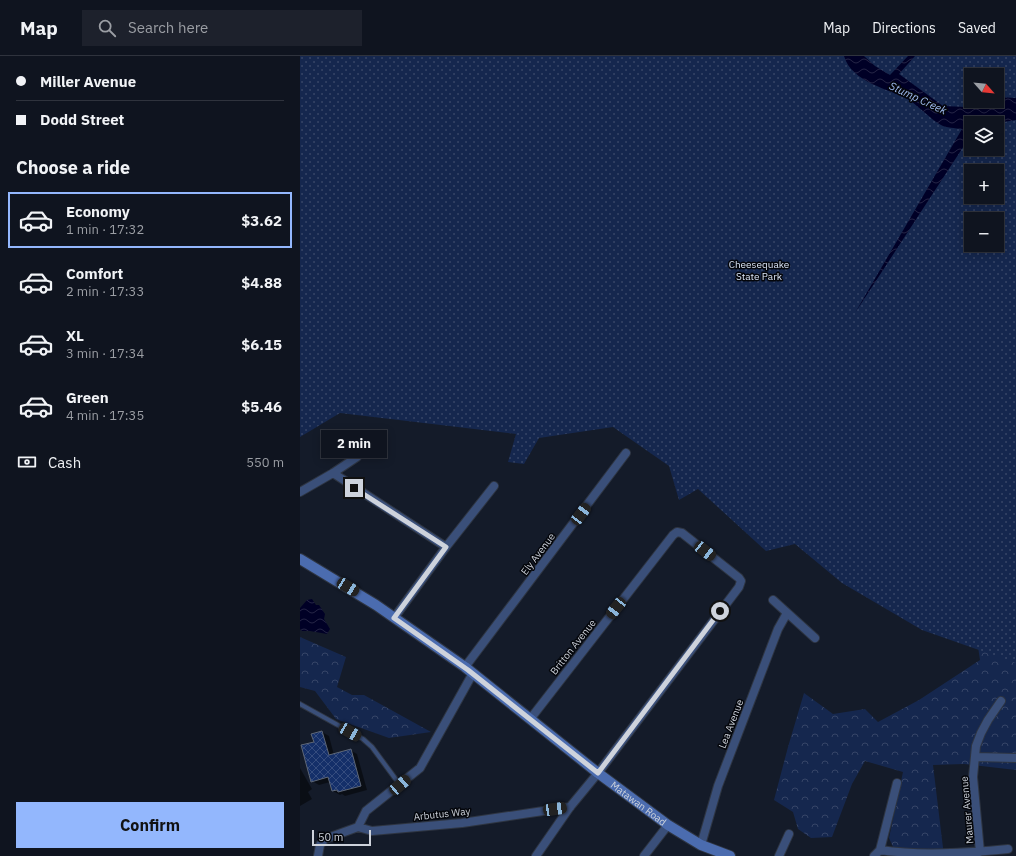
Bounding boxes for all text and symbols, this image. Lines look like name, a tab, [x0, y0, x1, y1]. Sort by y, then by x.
search box	[82, 10, 362, 46]
text: Map	[20, 16, 58, 40]
icon: search	[96, 17, 118, 39]
text: Search here	[128, 18, 208, 37]
text: Map	[823, 19, 850, 37]
text: Directions	[872, 19, 936, 37]
text: Saved	[958, 19, 996, 37]
north arrow	[964, 68, 1004, 108]
map controls	[964, 68, 1004, 252]
text: Miller Avenue	[40, 72, 136, 91]
water label: Stump Creek	[887, 79, 949, 118]
text: Dodd Street	[40, 110, 124, 129]
button: layers	[964, 116, 1004, 156]
text: Choose a ride	[16, 156, 130, 179]
button: +	[964, 164, 1004, 204]
icon: car	[18, 202, 54, 238]
text: Economy	[66, 202, 130, 221]
text: $3.62	[241, 211, 282, 230]
button: −	[964, 212, 1004, 252]
text: 1 min · 17:32	[66, 221, 144, 238]
park label: Cheesequake State Park	[729, 258, 790, 283]
icon: car	[18, 264, 54, 300]
text: Comfort	[66, 264, 123, 283]
text: $4.88	[241, 273, 282, 292]
text: 2 min · 17:33	[66, 283, 144, 300]
icon: car	[18, 326, 54, 362]
text: XL	[66, 326, 84, 345]
text: $6.15	[241, 335, 282, 354]
text: 3 min · 17:34	[66, 345, 144, 362]
icon: car	[18, 388, 54, 424]
text: Green	[66, 388, 109, 407]
text: $5.46	[241, 397, 282, 416]
text: 4 min · 17:35	[66, 407, 144, 424]
callout: 2 min	[321, 430, 387, 458]
text: 2 min	[337, 435, 371, 452]
icon: cash	[16, 451, 38, 473]
text: Cash	[48, 453, 81, 472]
text: 550 m	[246, 454, 284, 471]
route end	[345, 479, 363, 497]
car	[569, 501, 593, 527]
street label: Ely Avenue	[518, 530, 558, 578]
car	[692, 539, 718, 563]
car	[335, 576, 361, 598]
car	[604, 595, 628, 621]
route start	[711, 602, 729, 620]
street label: Britton Avenue	[547, 616, 599, 677]
street label: Lea Avenue	[716, 697, 746, 750]
car	[337, 721, 363, 743]
car	[387, 773, 413, 797]
street label: Maurer Avenue	[958, 775, 976, 844]
street label: Matawan Road	[608, 778, 669, 828]
car	[542, 801, 568, 817]
button: Confirm	[16, 802, 284, 848]
street label: Arbutus Way	[413, 805, 471, 823]
scale bar	[312, 828, 371, 847]
text: 50 m	[318, 830, 343, 844]

